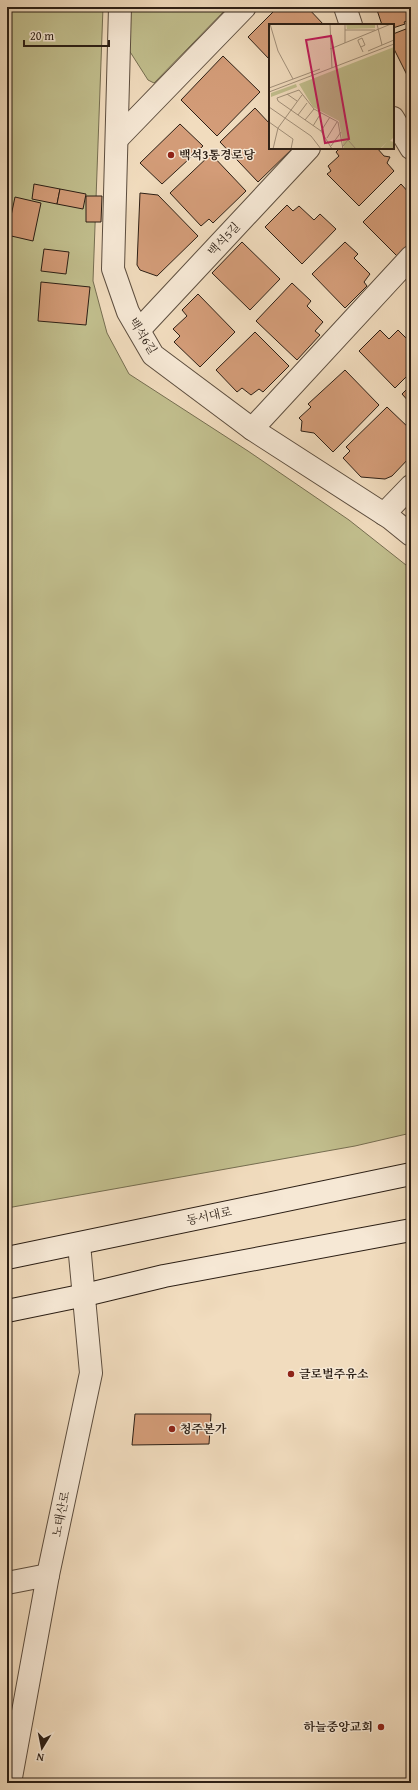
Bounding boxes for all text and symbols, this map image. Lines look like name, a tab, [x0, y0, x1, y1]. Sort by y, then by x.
scale bar	[24, 22, 109, 48]
inset map	[269, 24, 394, 149]
text: 20 m	[30, 27, 54, 44]
place label: 백석3통경로당	[179, 146, 255, 163]
marker: 백석3통경로당	[166, 150, 176, 160]
street label: 백석5길	[204, 218, 244, 259]
street label: 백석6길	[125, 314, 161, 357]
street label: 동서대로	[184, 1202, 234, 1229]
place label: 글로벌주유소	[299, 1365, 369, 1382]
marker: 글로벌주유소	[286, 1369, 296, 1379]
place label: 청주본가	[180, 1420, 227, 1437]
marker: 청주본가	[167, 1424, 177, 1434]
street label: 노태산로	[48, 1489, 73, 1538]
place label: 하늘중앙교회	[303, 1718, 373, 1735]
marker: 하늘중앙교회	[376, 1722, 386, 1732]
north arrow	[22, 1728, 62, 1768]
text: N	[35, 1749, 45, 1766]

